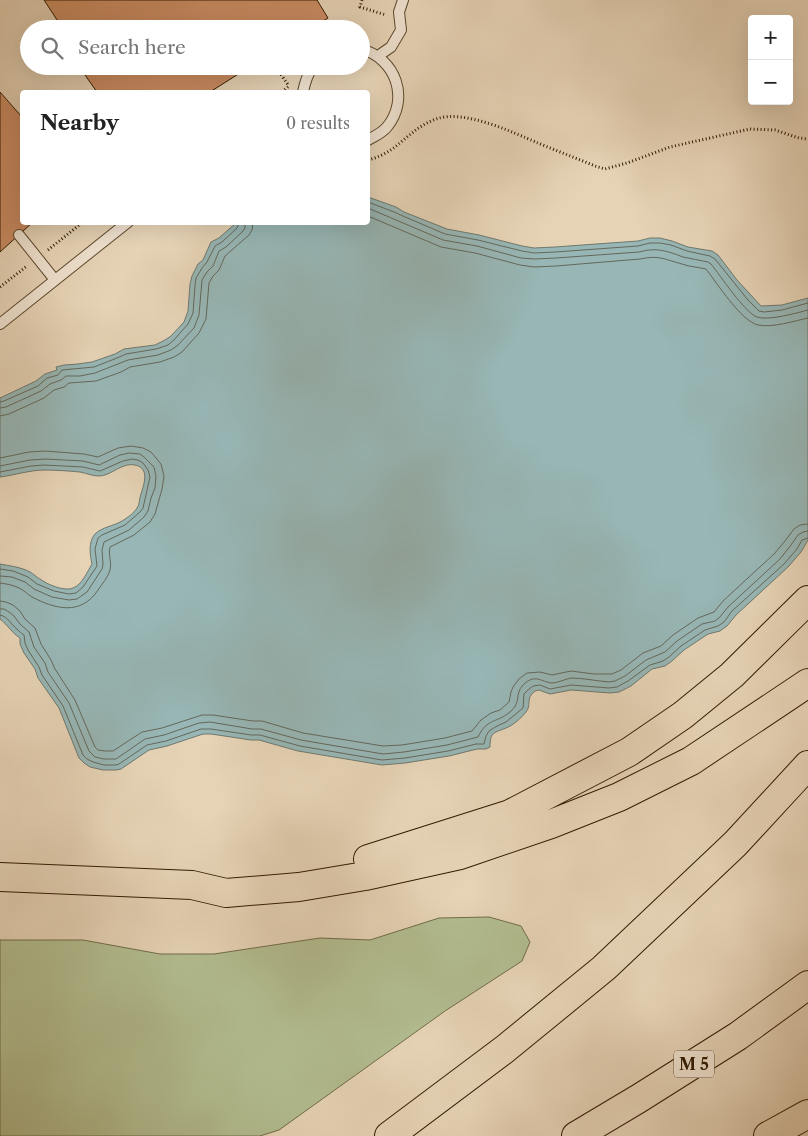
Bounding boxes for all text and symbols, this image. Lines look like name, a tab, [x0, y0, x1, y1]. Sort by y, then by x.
map controls	[748, 15, 793, 105]
button: +	[748, 15, 793, 60]
search box	[20, 20, 370, 75]
icon: search	[38, 34, 66, 62]
text: Search here	[78, 36, 186, 59]
button: −	[748, 60, 793, 105]
text: Nearby	[40, 110, 119, 135]
text: 0 results	[286, 113, 350, 133]
road number: M 5	[674, 1050, 714, 1078]

